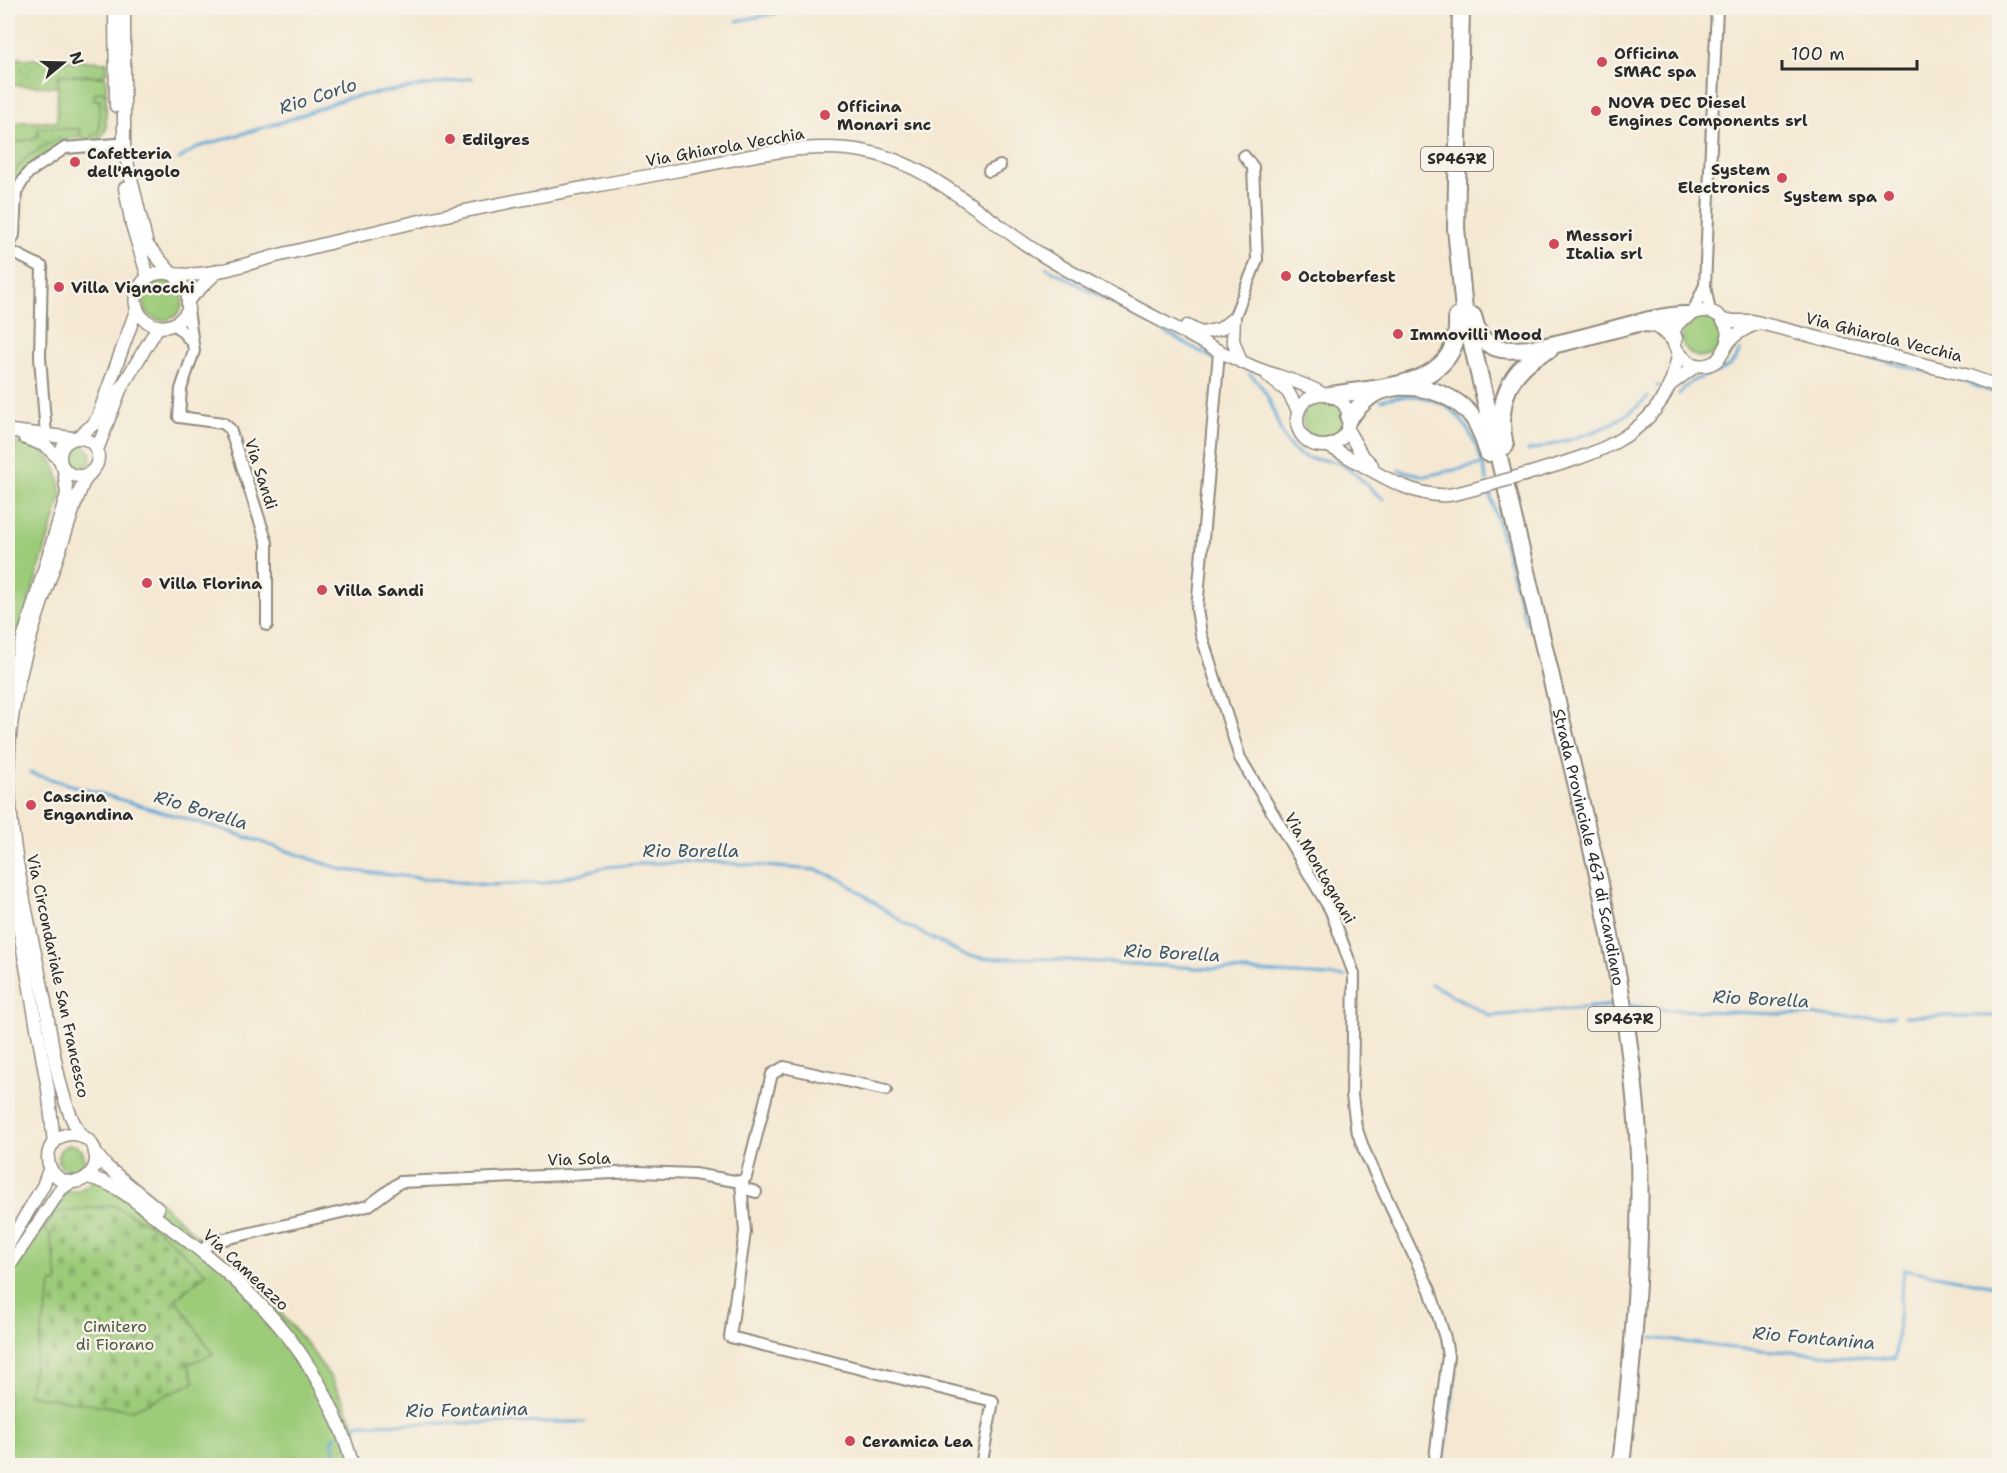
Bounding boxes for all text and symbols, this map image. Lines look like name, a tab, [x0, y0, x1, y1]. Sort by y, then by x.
north arrow	[33, 33, 93, 93]
scale bar	[1782, 33, 1917, 71]
text: 100 m	[1791, 42, 1845, 66]
place label: Officina SMAC spa	[1614, 43, 1696, 82]
text: N	[65, 49, 89, 68]
marker: Officina SMAC spa	[1595, 55, 1609, 69]
water label: Rio Corlo	[276, 72, 360, 120]
place label: NOVA DEC Diesel Engines Components srl	[1608, 92, 1808, 131]
place label: Officina Monari snc	[837, 96, 931, 135]
marker: NOVA DEC Diesel Engines Components srl	[1589, 104, 1603, 118]
marker: Officina Monari snc	[818, 108, 832, 122]
street label: Via Ghiarola Vecchia	[644, 123, 806, 171]
place label: Edilgres	[462, 129, 530, 150]
marker: Edilgres	[443, 132, 457, 146]
place label: Cafetteria dell'Angolo	[87, 143, 180, 182]
road number: SP467R	[1421, 147, 1493, 171]
marker: Cafetteria dell'Angolo	[68, 155, 82, 169]
place label: System Electronics	[1677, 159, 1770, 198]
marker: System Electronics	[1775, 171, 1789, 185]
place label: System spa	[1783, 186, 1877, 207]
marker: System spa	[1882, 189, 1896, 203]
place label: Messori Italia srl	[1566, 225, 1643, 264]
marker: Messori Italia srl	[1547, 237, 1561, 251]
place label: Octoberfest	[1298, 266, 1396, 287]
marker: Octoberfest	[1279, 269, 1293, 283]
place label: Villa Vignocchi	[71, 277, 195, 298]
marker: Villa Vignocchi	[52, 280, 66, 294]
street label: Via Ghiarola Vecchia	[1803, 307, 1965, 367]
place label: Immovilli Mood	[1410, 324, 1542, 345]
marker: Immovilli Mood	[1391, 327, 1405, 341]
street label: Via Sandi	[240, 436, 282, 512]
place label: Villa Florina	[159, 573, 262, 594]
marker: Villa Florina	[140, 576, 154, 590]
place label: Villa Sandi	[334, 580, 424, 601]
marker: Villa Sandi	[315, 583, 329, 597]
street label: Strada Provinciale 467 di Scandiano	[1548, 706, 1630, 987]
water label: Rio Borella	[151, 784, 251, 836]
place label: Cascina Engandina	[43, 786, 133, 825]
marker: Cascina Engandina	[24, 798, 38, 812]
street label: Via Montagnani	[1280, 809, 1360, 927]
water label: Rio Borella	[643, 839, 739, 863]
street label: Via Circondariale San Francesco	[22, 852, 94, 1100]
water label: Rio Borella	[1123, 938, 1221, 968]
water label: Rio Borella	[1712, 984, 1810, 1014]
road number: SP467R	[1588, 1007, 1660, 1031]
street label: Via Sola	[547, 1147, 611, 1171]
street label: Via Cameazzo	[198, 1225, 294, 1315]
park label: Cimitero di Fiorano	[76, 1316, 154, 1355]
water label: Rio Fontanina	[1752, 1321, 1876, 1355]
water label: Rio Fontanina	[405, 1397, 529, 1423]
place label: Ceramica Lea	[862, 1431, 973, 1452]
marker: Ceramica Lea	[843, 1434, 857, 1448]

